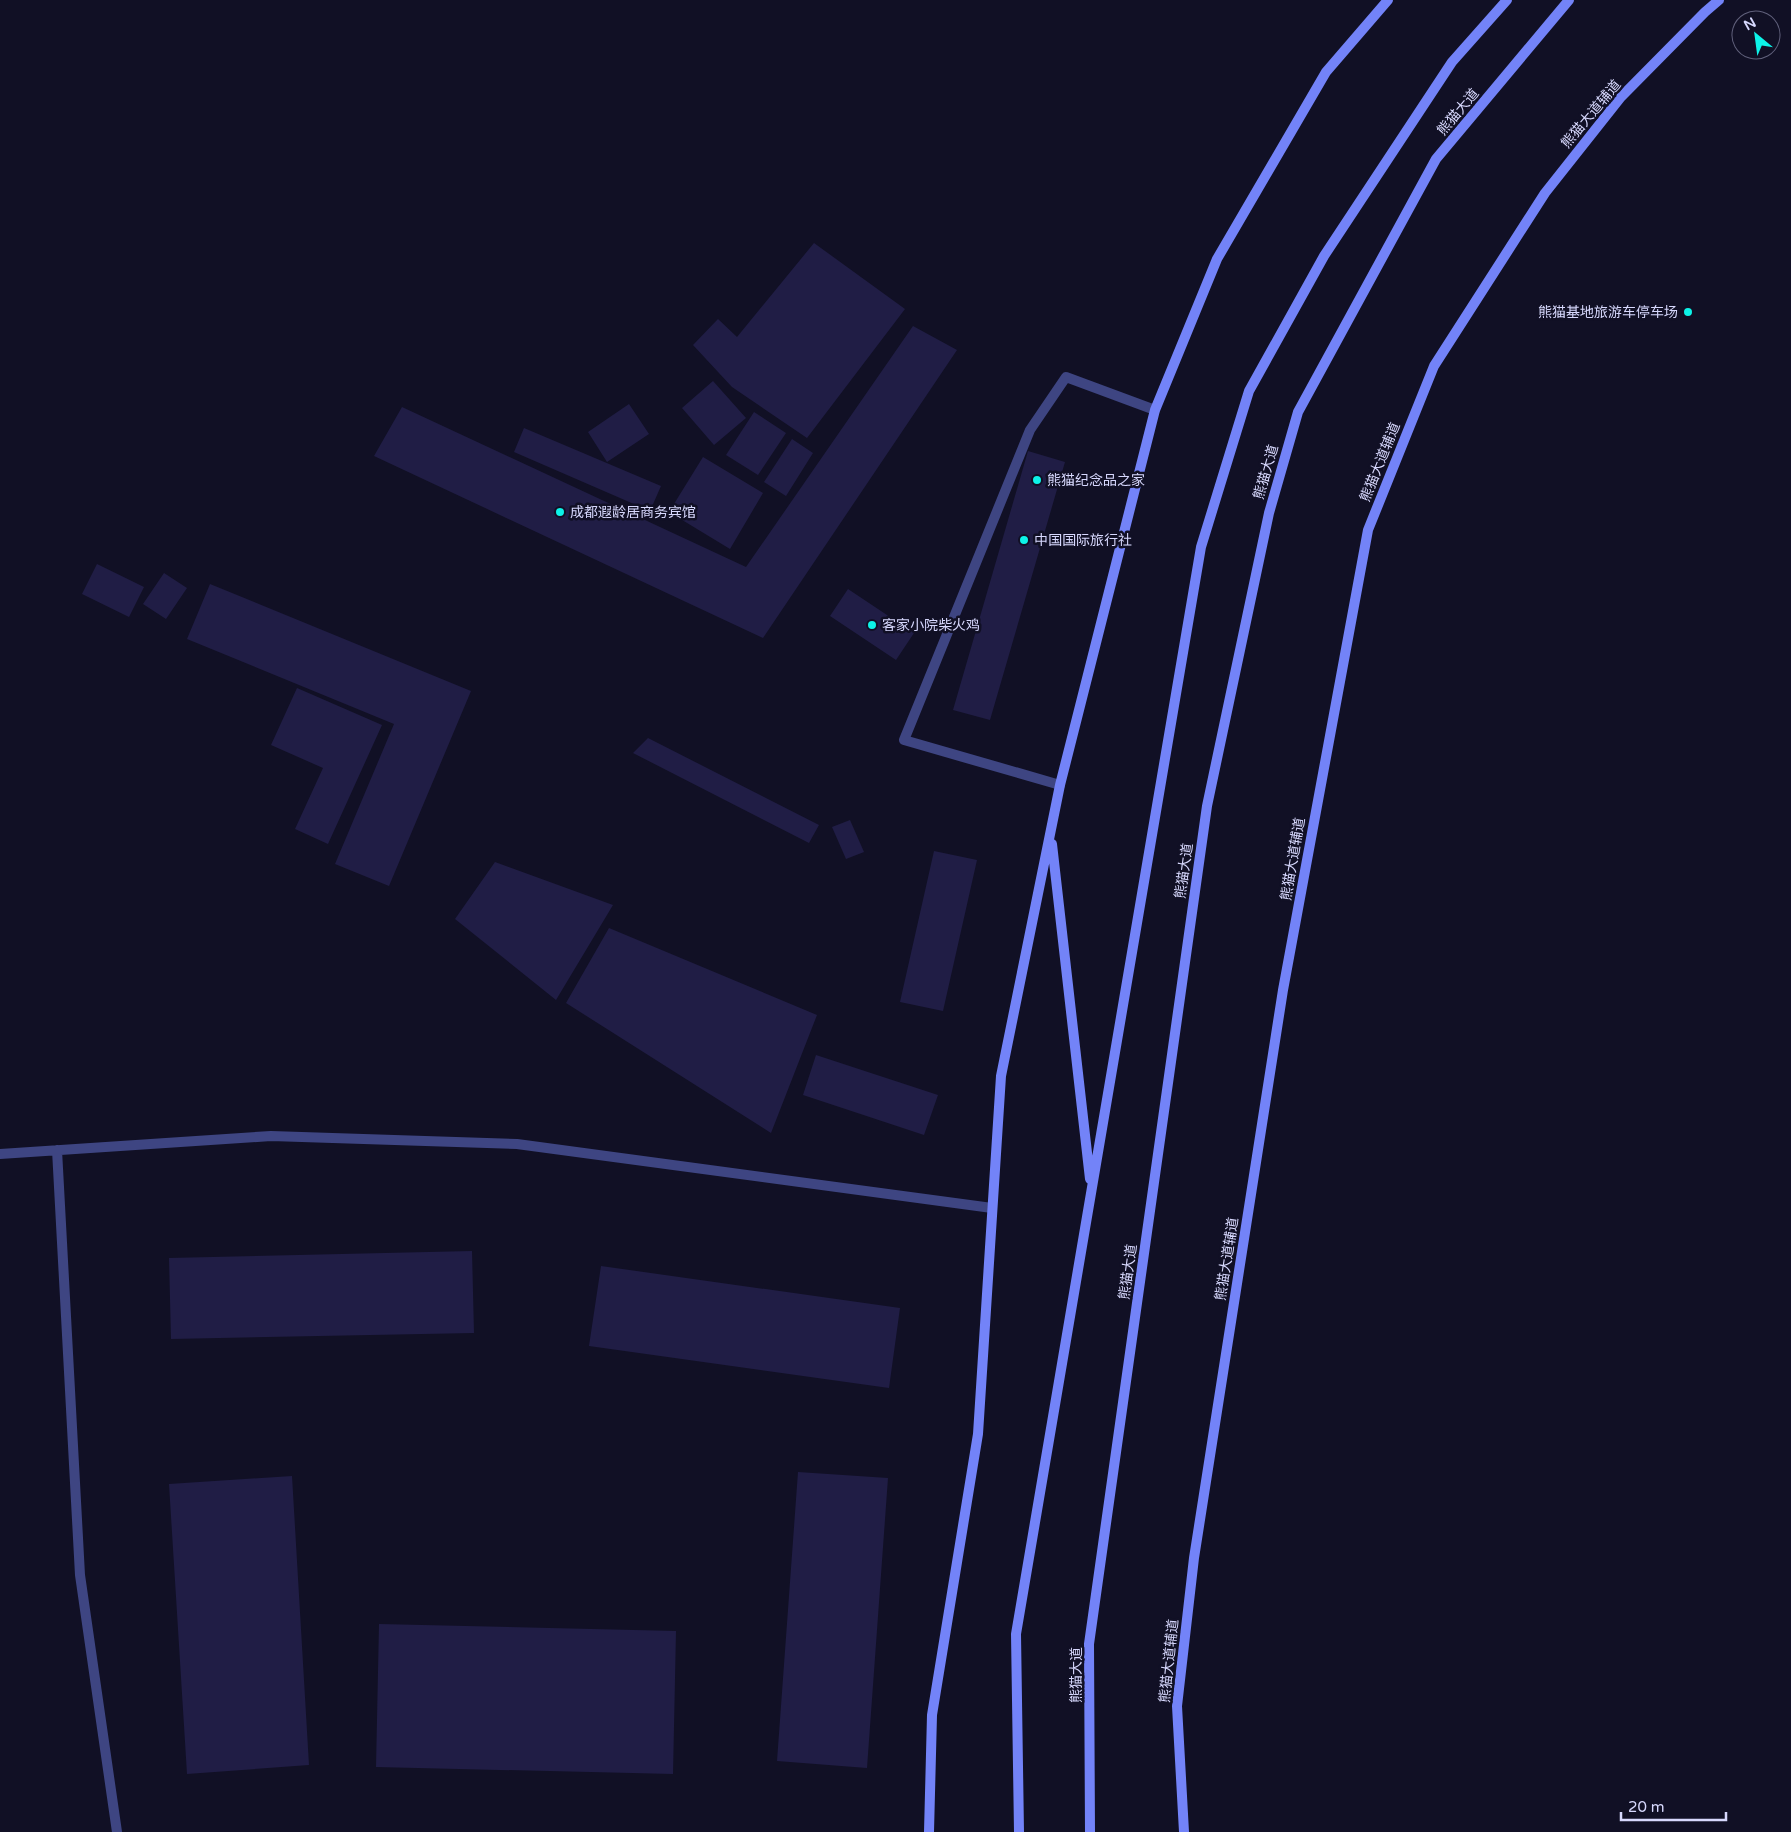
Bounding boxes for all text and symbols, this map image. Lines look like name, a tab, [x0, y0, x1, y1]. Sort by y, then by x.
north arrow	[1731, 10, 1781, 60]
text: N	[1741, 14, 1759, 34]
street label: 熊猫大道辅道	[1557, 76, 1625, 152]
street label: 熊猫大道	[1433, 85, 1483, 139]
place label: 熊猫基地旅游车停车场	[1538, 304, 1678, 321]
marker: 熊猫基地旅游车停车场	[1682, 306, 1694, 318]
street label: 熊猫大道辅道	[1356, 420, 1404, 504]
street label: 熊猫大道	[1250, 443, 1282, 501]
place label: 熊猫纪念品之家	[1047, 472, 1145, 489]
marker: 熊猫纪念品之家	[1031, 474, 1043, 486]
place label: 成都遐龄居商务宾馆	[570, 504, 696, 521]
marker: 成都遐龄居商务宾馆	[554, 506, 566, 518]
place label: 中国国际旅行社	[1034, 532, 1132, 549]
marker: 中国国际旅行社	[1018, 534, 1030, 546]
place label: 客家小院柴火鸡	[882, 617, 980, 634]
marker: 客家小院柴火鸡	[866, 619, 878, 631]
street label: 熊猫大道辅道	[1277, 816, 1309, 902]
street label: 熊猫大道	[1172, 842, 1196, 900]
street label: 熊猫大道辅道	[1212, 1216, 1242, 1302]
street label: 熊猫大道	[1116, 1243, 1140, 1301]
street label: 熊猫大道辅道	[1156, 1618, 1182, 1704]
street label: 熊猫大道	[1068, 1647, 1085, 1703]
scale bar	[1621, 1790, 1726, 1822]
text: 20 m	[1628, 1798, 1665, 1816]

